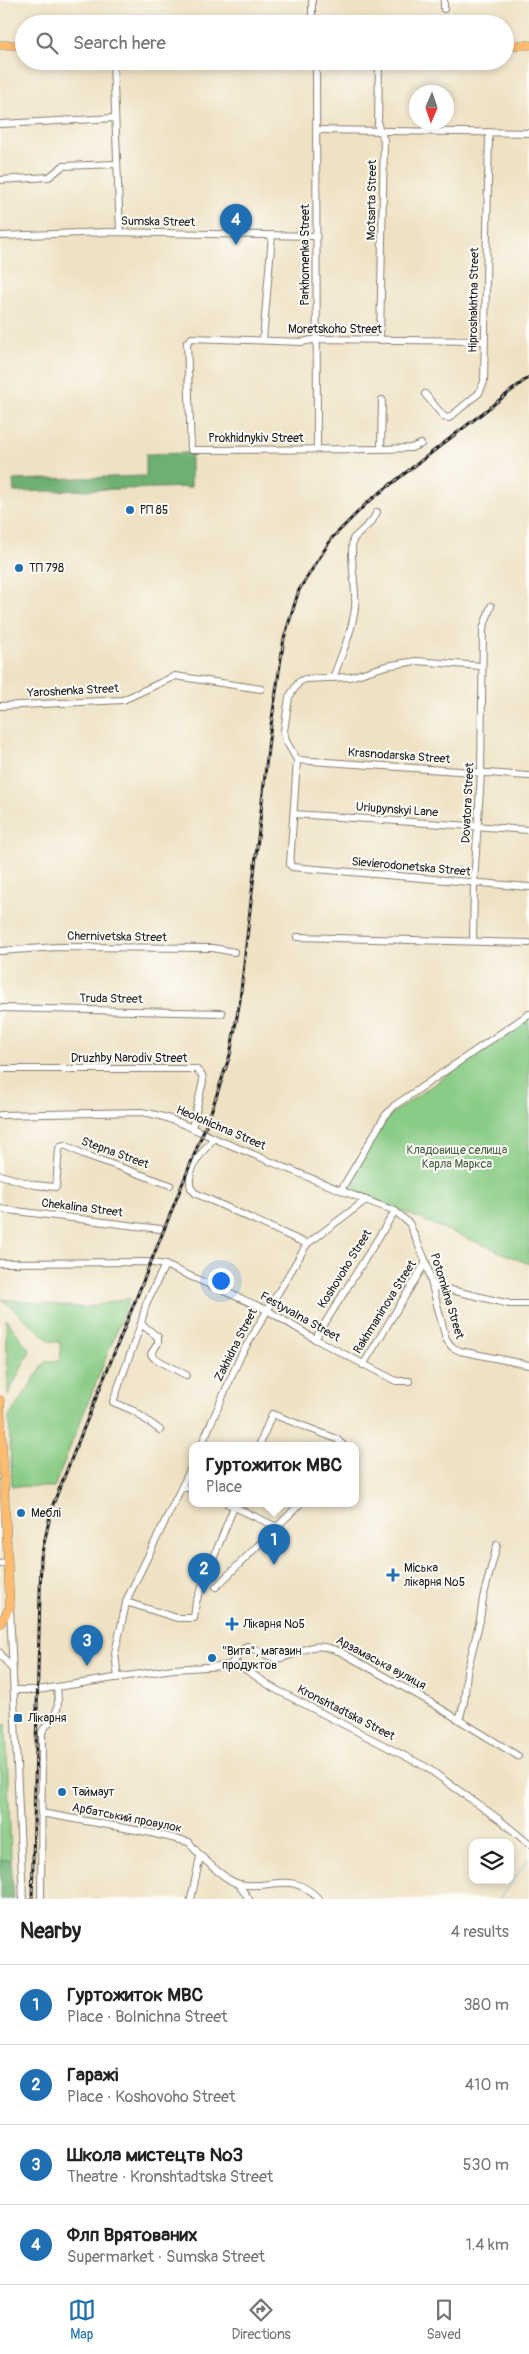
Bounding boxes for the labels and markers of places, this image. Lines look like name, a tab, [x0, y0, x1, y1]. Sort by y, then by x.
pin: 4	[220, 204, 252, 245]
place label: РП 85	[140, 503, 168, 518]
marker: РП 85	[124, 504, 136, 516]
place label: ТП 798	[29, 561, 64, 576]
marker: ТП 798	[13, 562, 25, 574]
place label: Меблі	[31, 1506, 61, 1521]
marker: Меблі	[15, 1507, 27, 1519]
pin: 1	[258, 1524, 290, 1565]
pin: 2	[188, 1553, 220, 1594]
place label: Міська лікарня №5	[404, 1561, 465, 1590]
marker: Міська лікарня №5	[386, 1568, 400, 1582]
marker: Лікарня №5	[225, 1617, 239, 1631]
place label: Лікарня №5	[242, 1617, 305, 1632]
pin: 3	[71, 1625, 103, 1666]
place label: "Вита", магазин продуктов	[222, 1644, 301, 1673]
marker: "Вита", магазин продуктов	[206, 1652, 218, 1664]
place label: Лікарня	[27, 1711, 67, 1726]
marker: Лікарня	[12, 1712, 24, 1724]
place label: Таймаут	[72, 1785, 115, 1800]
marker: Таймаут	[56, 1786, 68, 1798]

